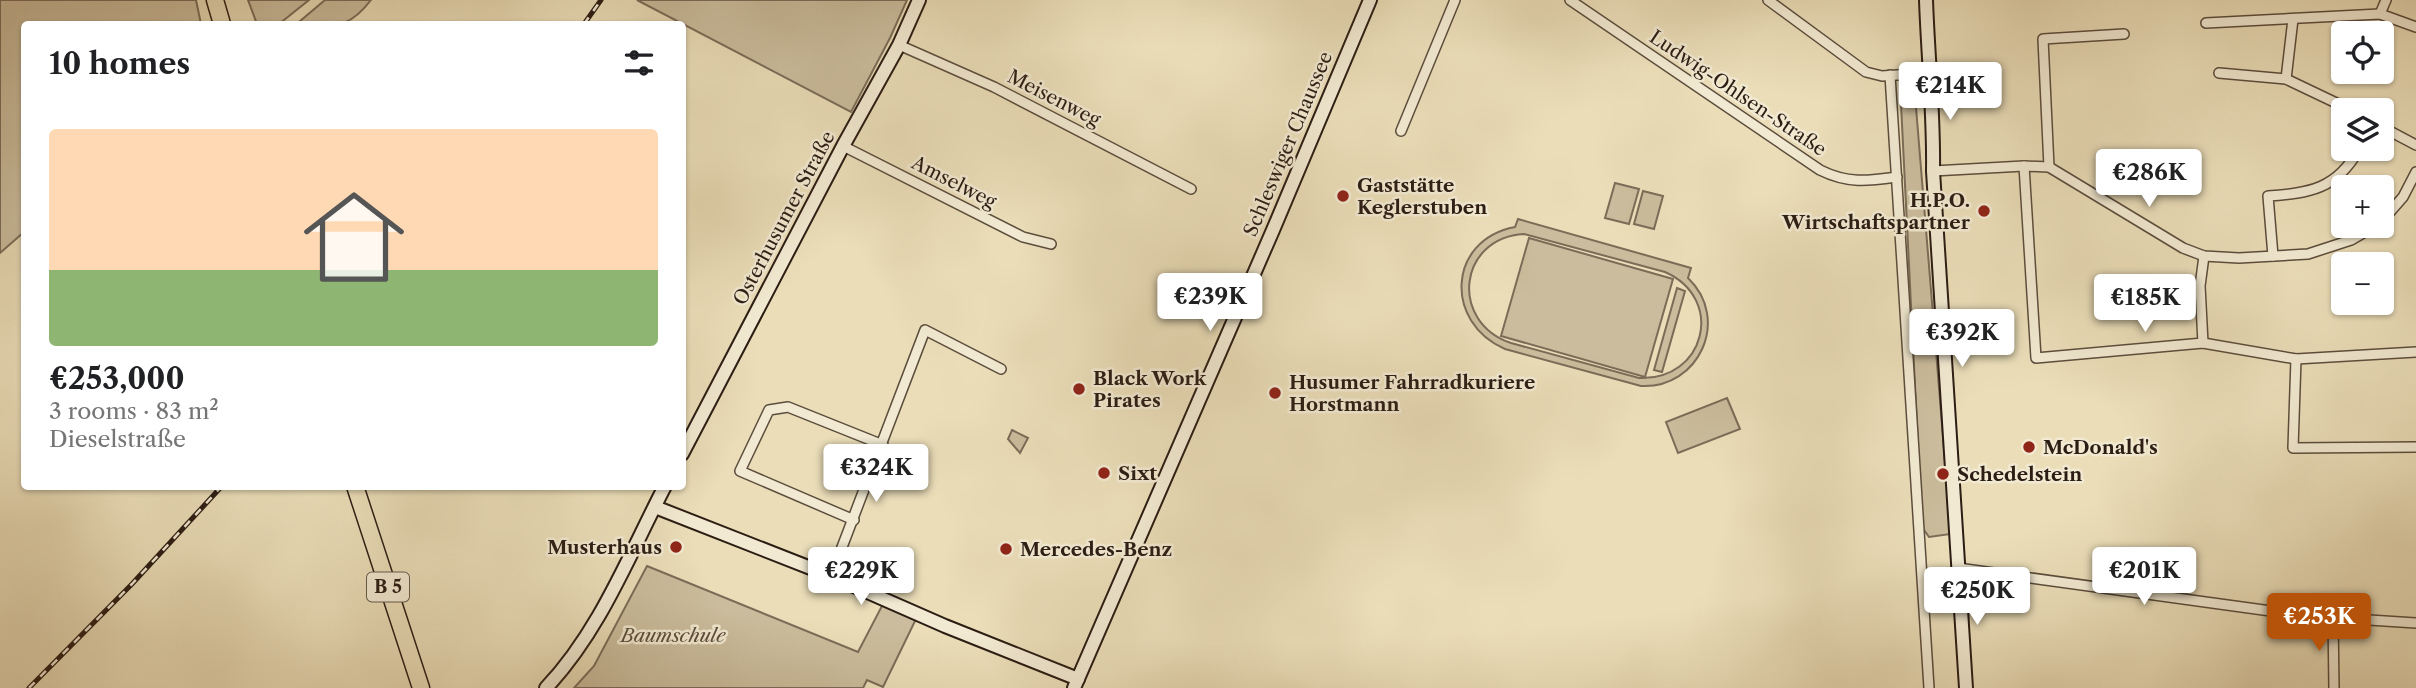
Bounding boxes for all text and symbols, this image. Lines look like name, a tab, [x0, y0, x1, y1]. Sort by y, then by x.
map controls	[2331, 21, 2394, 315]
button: locate	[2331, 21, 2394, 84]
street label: Ludwig-Ohlsen-Straße	[1645, 25, 1831, 161]
icon: filters	[620, 44, 658, 82]
text: 10 homes	[49, 45, 190, 82]
street label: Schleswiger Chaussee	[1239, 48, 1337, 240]
pin: €214K	[1901, 62, 1999, 122]
street label: Meisenweg	[1004, 65, 1105, 132]
text: €214K	[1915, 71, 1985, 99]
button: layers	[2331, 98, 2394, 161]
street label: Osterhusumer Straße	[728, 127, 840, 309]
street label: Amselweg	[907, 150, 1001, 214]
pin: €286K	[2100, 150, 2198, 209]
text: €286K	[2112, 158, 2186, 186]
icon: home	[291, 174, 417, 300]
place label: Gaststätte Keglerstuben	[1357, 174, 1487, 219]
button: +	[2331, 175, 2394, 238]
marker: Gaststätte Keglerstuben	[1335, 188, 1351, 204]
place label: H.P.O. Wirtschaftspartner	[1781, 189, 1971, 234]
marker: H.P.O. Wirtschaftspartner	[1976, 203, 1992, 219]
button: −	[2331, 252, 2394, 315]
pin: €239K	[1161, 274, 1259, 333]
pin: €185K	[2096, 274, 2194, 334]
text: €239K	[1173, 282, 1247, 310]
text: €185K	[2110, 283, 2180, 311]
pin: €392K	[1913, 310, 2011, 369]
text: €392K	[1925, 318, 1999, 346]
text: €253,000	[49, 360, 185, 397]
place label: Black Work Pirates	[1093, 367, 1207, 412]
place label: Husumer Fahrradkuriere Horstmann	[1289, 371, 1535, 416]
marker: Black Work Pirates	[1071, 381, 1087, 397]
marker: Husumer Fahrradkuriere Horstmann	[1267, 385, 1283, 401]
text: 3 rooms · 83 m²	[49, 397, 219, 425]
text: Dieselstraße	[49, 425, 186, 453]
place label: McDonald's	[2043, 436, 2158, 459]
marker: McDonald's	[2021, 439, 2037, 455]
pin: €324K	[827, 444, 925, 504]
text: €324K	[839, 453, 913, 481]
place label: Sixt	[1118, 462, 1157, 485]
place label: Schedelstein	[1957, 463, 2082, 486]
marker: Sixt	[1096, 465, 1112, 481]
marker: Schedelstein	[1935, 466, 1951, 482]
place label: Musterhaus	[547, 536, 662, 559]
place label: Mercedes-Benz	[1020, 538, 1172, 561]
marker: Musterhaus	[668, 539, 684, 555]
marker: Mercedes-Benz	[998, 541, 1014, 557]
pin: €229K	[812, 548, 910, 607]
pin: €201K	[2095, 548, 2193, 607]
text: €229K	[824, 556, 898, 584]
text: €201K	[2108, 556, 2180, 584]
pin: €250K	[1928, 568, 2026, 627]
road number: B 5	[367, 572, 409, 602]
text: €250K	[1940, 576, 2014, 604]
pin: €253K	[2270, 594, 2368, 653]
text: €253K	[2283, 602, 2355, 630]
park label: Baumschule	[619, 624, 726, 647]

